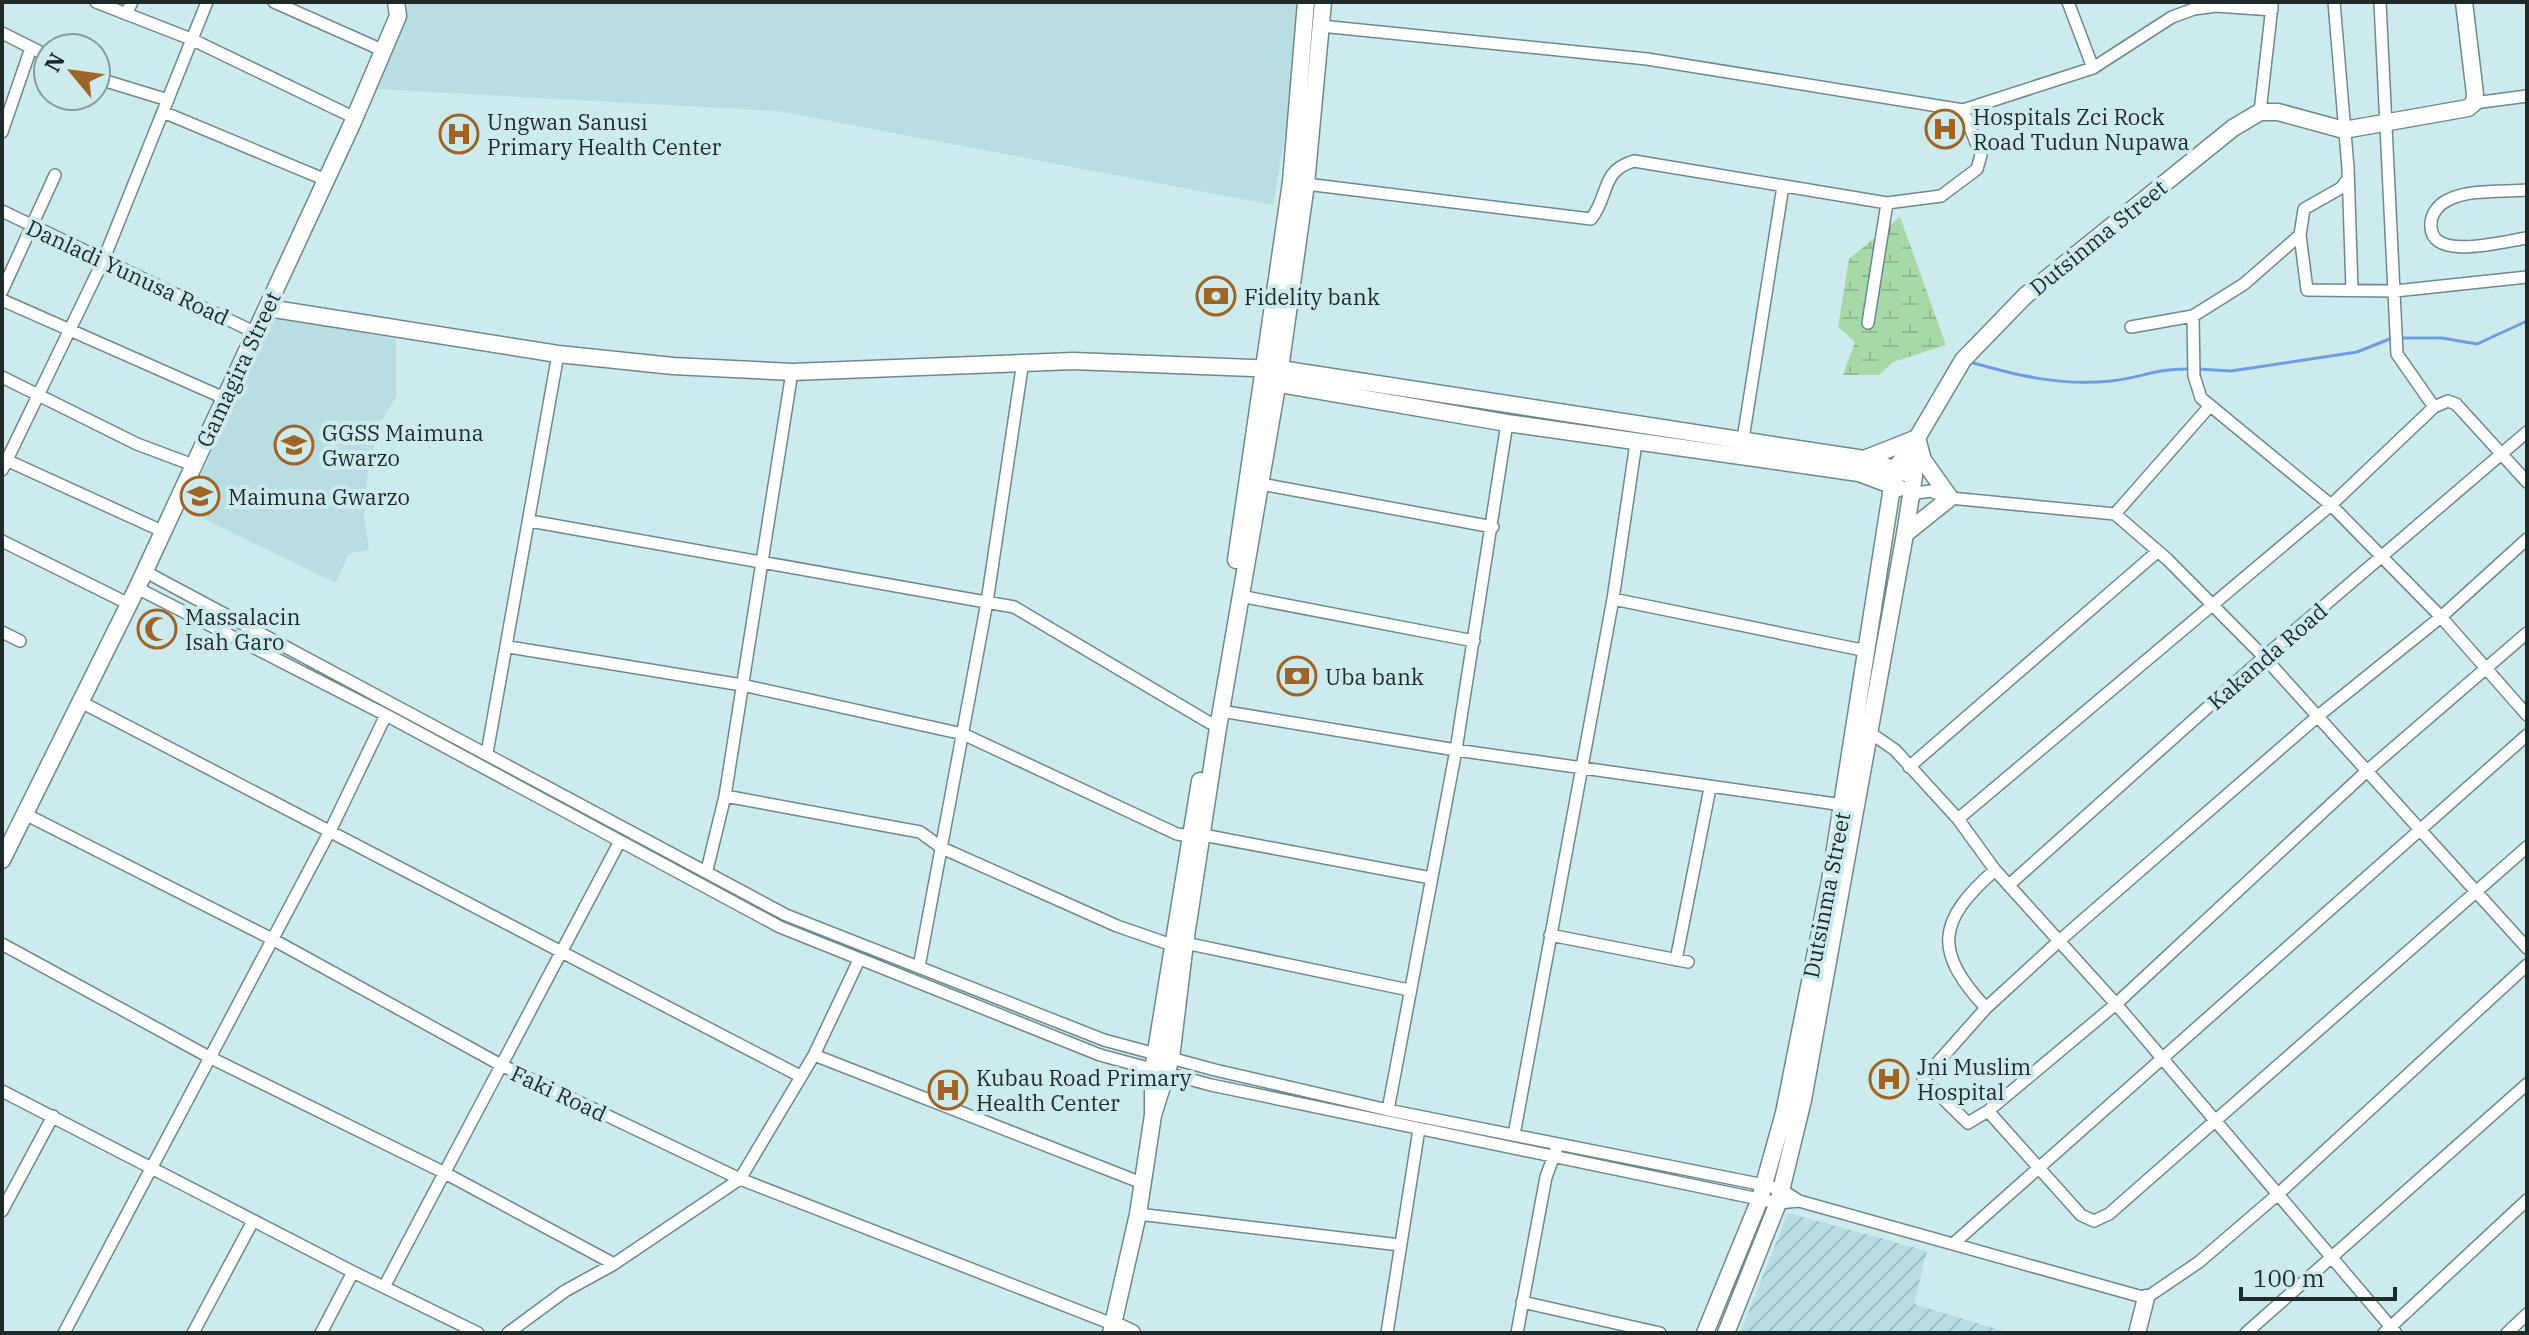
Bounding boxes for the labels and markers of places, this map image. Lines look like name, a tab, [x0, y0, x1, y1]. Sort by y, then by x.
place label: Hospitals Zci Rock Road Tudun Nupawa	[1973, 102, 2189, 156]
place label: Ungwan Sanusi Primary Health Center	[487, 107, 721, 161]
hospital icon: Hospitals Zci Rock Road Tudun Nupawa	[1924, 108, 1966, 150]
hospital icon: Ungwan Sanusi Primary Health Center	[438, 113, 480, 155]
bank icon: Fidelity bank	[1195, 275, 1237, 317]
place label: Fidelity bank	[1244, 282, 1380, 311]
place label: GGSS Maimuna Gwarzo	[322, 418, 484, 472]
school or university icon: GGSS Maimuna Gwarzo	[273, 424, 315, 466]
school or university icon: Maimuna Gwarzo	[179, 475, 221, 517]
place label: Maimuna Gwarzo	[228, 482, 410, 511]
place label: Massalacin Isah Garo	[185, 602, 301, 656]
mosque icon: Massalacin Isah Garo	[136, 608, 178, 650]
bank icon: Uba bank	[1276, 655, 1318, 697]
place label: Uba bank	[1325, 662, 1424, 691]
place label: Jni Muslim Hospital	[1917, 1052, 2031, 1106]
hospital icon: Jni Muslim Hospital	[1868, 1058, 1910, 1100]
place label: Kubau Road Primary Health Center	[976, 1063, 1192, 1117]
hospital icon: Kubau Road Primary Health Center	[927, 1069, 969, 1111]

